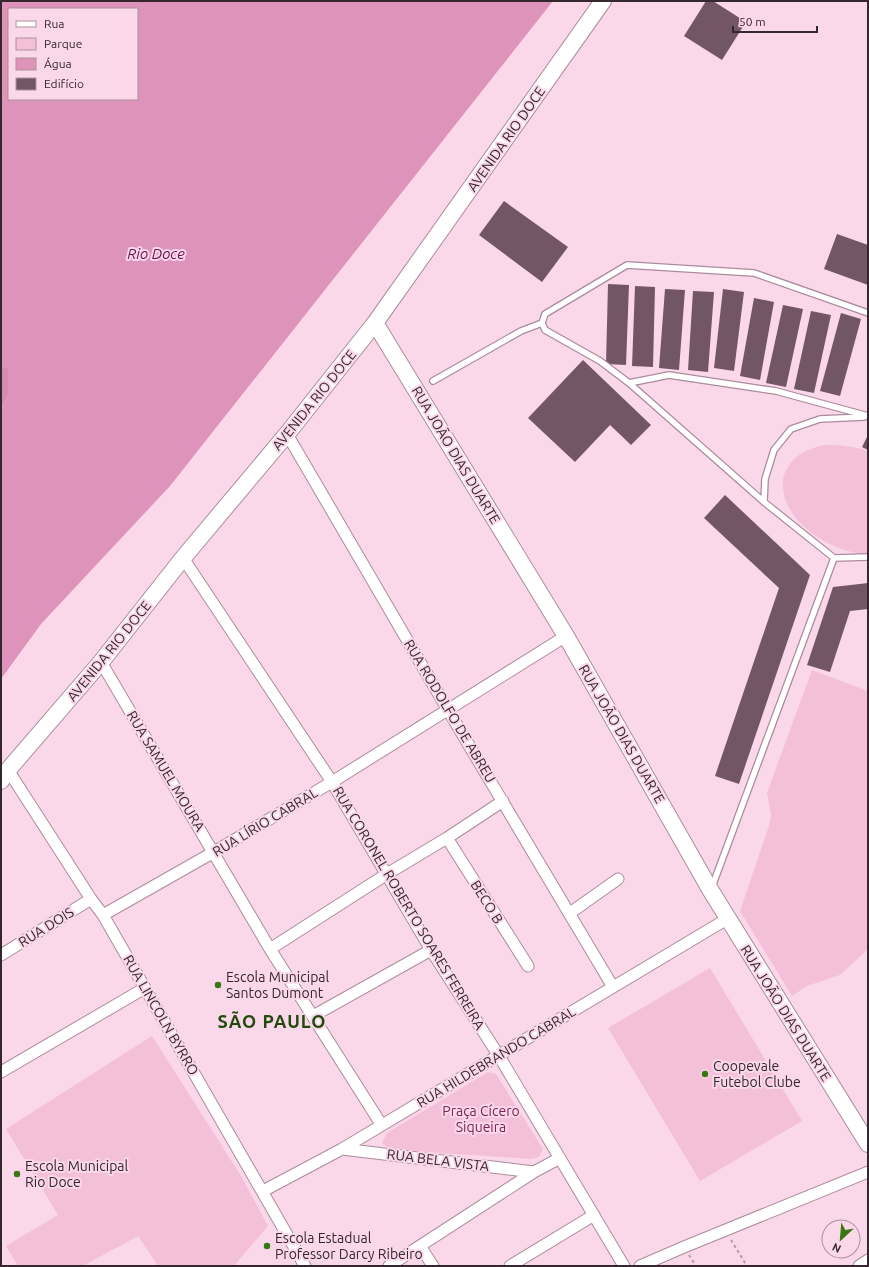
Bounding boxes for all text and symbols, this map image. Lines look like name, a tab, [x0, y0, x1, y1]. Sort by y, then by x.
legend	[8, 8, 138, 100]
scale bar	[733, 8, 817, 34]
text: 50 m	[739, 15, 766, 28]
text: Rua	[44, 17, 65, 30]
text: Parque	[44, 37, 82, 50]
text: Água	[44, 57, 72, 70]
text: Edifício	[44, 77, 84, 90]
street label: AVENIDA RIO DOCE	[464, 83, 548, 195]
water label: Rio Doce	[127, 245, 185, 262]
street label: AVENIDA RIO DOCE	[269, 347, 359, 453]
street label: RUA JOÃO DIAS DUARTE	[409, 383, 504, 527]
street label: AVENIDA RIO DOCE	[64, 598, 154, 704]
street label: RUA RODOLFO DE ABREU	[401, 636, 499, 786]
street label: RUA JOÃO DIAS DUARTE	[576, 661, 669, 806]
street label: RUA SAMUEL MOURA	[124, 708, 208, 834]
street label: RUA LÍRIO CABRAL	[209, 783, 321, 860]
street label: RUA CORONEL ROBERTO SOARES FERREIRA	[330, 783, 488, 1033]
street label: BECO B	[468, 877, 507, 927]
street label: RUA DOIS	[15, 904, 77, 950]
street label: RUA JOÃO DIAS DUARTE	[738, 941, 835, 1084]
street label: RUA LINCOLN BYRRO	[120, 952, 202, 1078]
place label: Escola Municipal Santos Dumont	[226, 969, 330, 1001]
marker: Escola Municipal Santos Dumont	[213, 980, 223, 990]
street label: RUA HILDEBRANDO CABRAL	[414, 1003, 578, 1111]
district label: SÃO PAULO	[218, 1011, 326, 1031]
place label: Coopevale Futebol Clube	[713, 1058, 801, 1090]
marker: Coopevale Futebol Clube	[700, 1069, 710, 1079]
park label: Praça Cícero Siqueira	[442, 1103, 520, 1135]
street label: RUA BELA VISTA	[386, 1146, 490, 1174]
place label: Escola Municipal Rio Doce	[25, 1158, 129, 1190]
marker: Escola Municipal Rio Doce	[12, 1169, 22, 1179]
north arrow	[821, 1219, 861, 1259]
place label: Escola Estadual Professor Darcy Ribeiro	[275, 1230, 423, 1262]
marker: Escola Estadual Professor Darcy Ribeiro	[262, 1241, 272, 1251]
text: N	[830, 1241, 843, 1255]

